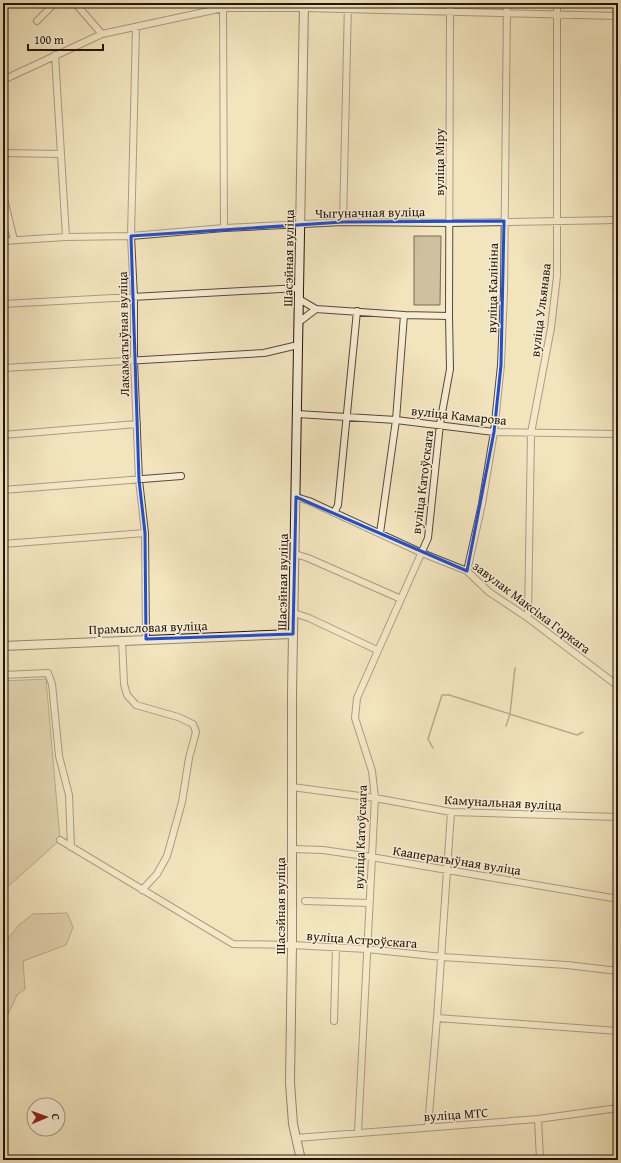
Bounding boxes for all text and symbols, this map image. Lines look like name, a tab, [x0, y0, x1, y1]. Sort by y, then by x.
scale bar	[28, 26, 103, 52]
text: 100 m	[34, 31, 64, 48]
street label: вуліца Міру	[430, 128, 449, 196]
street label: Чыгуначная вуліца	[315, 202, 426, 223]
street label: Шасэйная вуліца	[278, 208, 299, 307]
street label: вуліца Калініна	[482, 242, 503, 333]
street label: вуліца Ульянава	[525, 261, 556, 358]
street label: Лакаматыўная вуліца	[113, 270, 134, 397]
street label: вуліца Камарова	[410, 401, 509, 430]
street label: вуліца Катоўскага	[407, 428, 438, 535]
street label: Шасэйная вуліца	[272, 532, 293, 631]
street label: завулак Максіма Горкага	[469, 557, 595, 659]
street label: Прамысловая вуліца	[88, 616, 209, 639]
street label: вуліца Катоўскага	[349, 784, 372, 890]
street label: Камунальная вуліца	[444, 790, 563, 815]
street label: Кааператыўная вуліца	[391, 841, 523, 880]
street label: Шасэйная вуліца	[271, 857, 290, 955]
street label: вуліца Астроўскага	[306, 926, 419, 953]
north arrow	[26, 1097, 66, 1137]
street label: вуліца МТС	[423, 1103, 489, 1126]
text: С	[48, 1113, 64, 1120]

